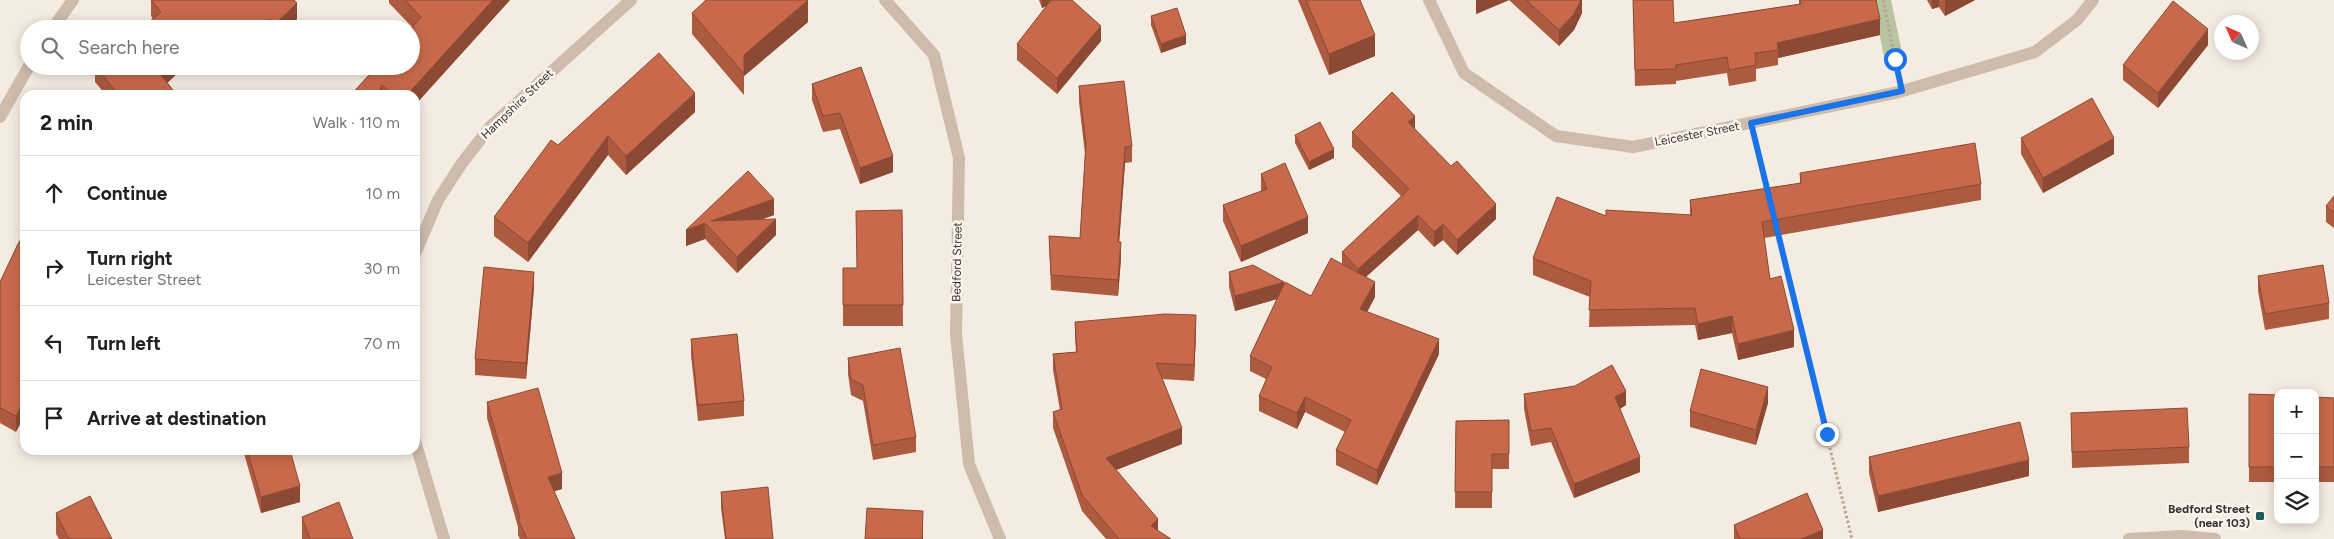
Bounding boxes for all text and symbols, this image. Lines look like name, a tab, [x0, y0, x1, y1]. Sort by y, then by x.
north arrow	[2214, 15, 2259, 60]
search box	[20, 20, 420, 75]
icon: search	[38, 34, 66, 62]
text: Search here	[78, 36, 180, 59]
route start	[1884, 48, 1907, 71]
street label: Hampshire Street	[478, 66, 556, 142]
text: 2 min	[40, 110, 93, 135]
text: Walk · 110 m	[313, 113, 400, 132]
street label: Leicester Street	[1654, 119, 1741, 149]
icon: ahead	[40, 179, 68, 207]
text: Continue	[87, 182, 167, 205]
text: 10 m	[366, 184, 400, 203]
street label: Bedford Street	[949, 221, 965, 302]
text: Turn right	[87, 247, 173, 270]
icon: right	[40, 254, 68, 282]
text: 30 m	[363, 259, 400, 278]
text: Leicester Street	[87, 270, 202, 289]
icon: left	[40, 329, 68, 357]
text: Turn left	[87, 332, 161, 355]
text: 70 m	[364, 334, 400, 353]
map controls	[2274, 389, 2319, 524]
button: +	[2274, 389, 2319, 434]
icon: arrive	[40, 404, 68, 432]
text: Arrive at destination	[87, 407, 266, 430]
route end	[1816, 423, 1839, 446]
button: −	[2274, 434, 2319, 479]
button: layers	[2274, 479, 2319, 524]
place label: Bedford Street (near 103)	[2168, 502, 2250, 530]
marker: Bedford Street (near 103)	[2254, 510, 2266, 522]

